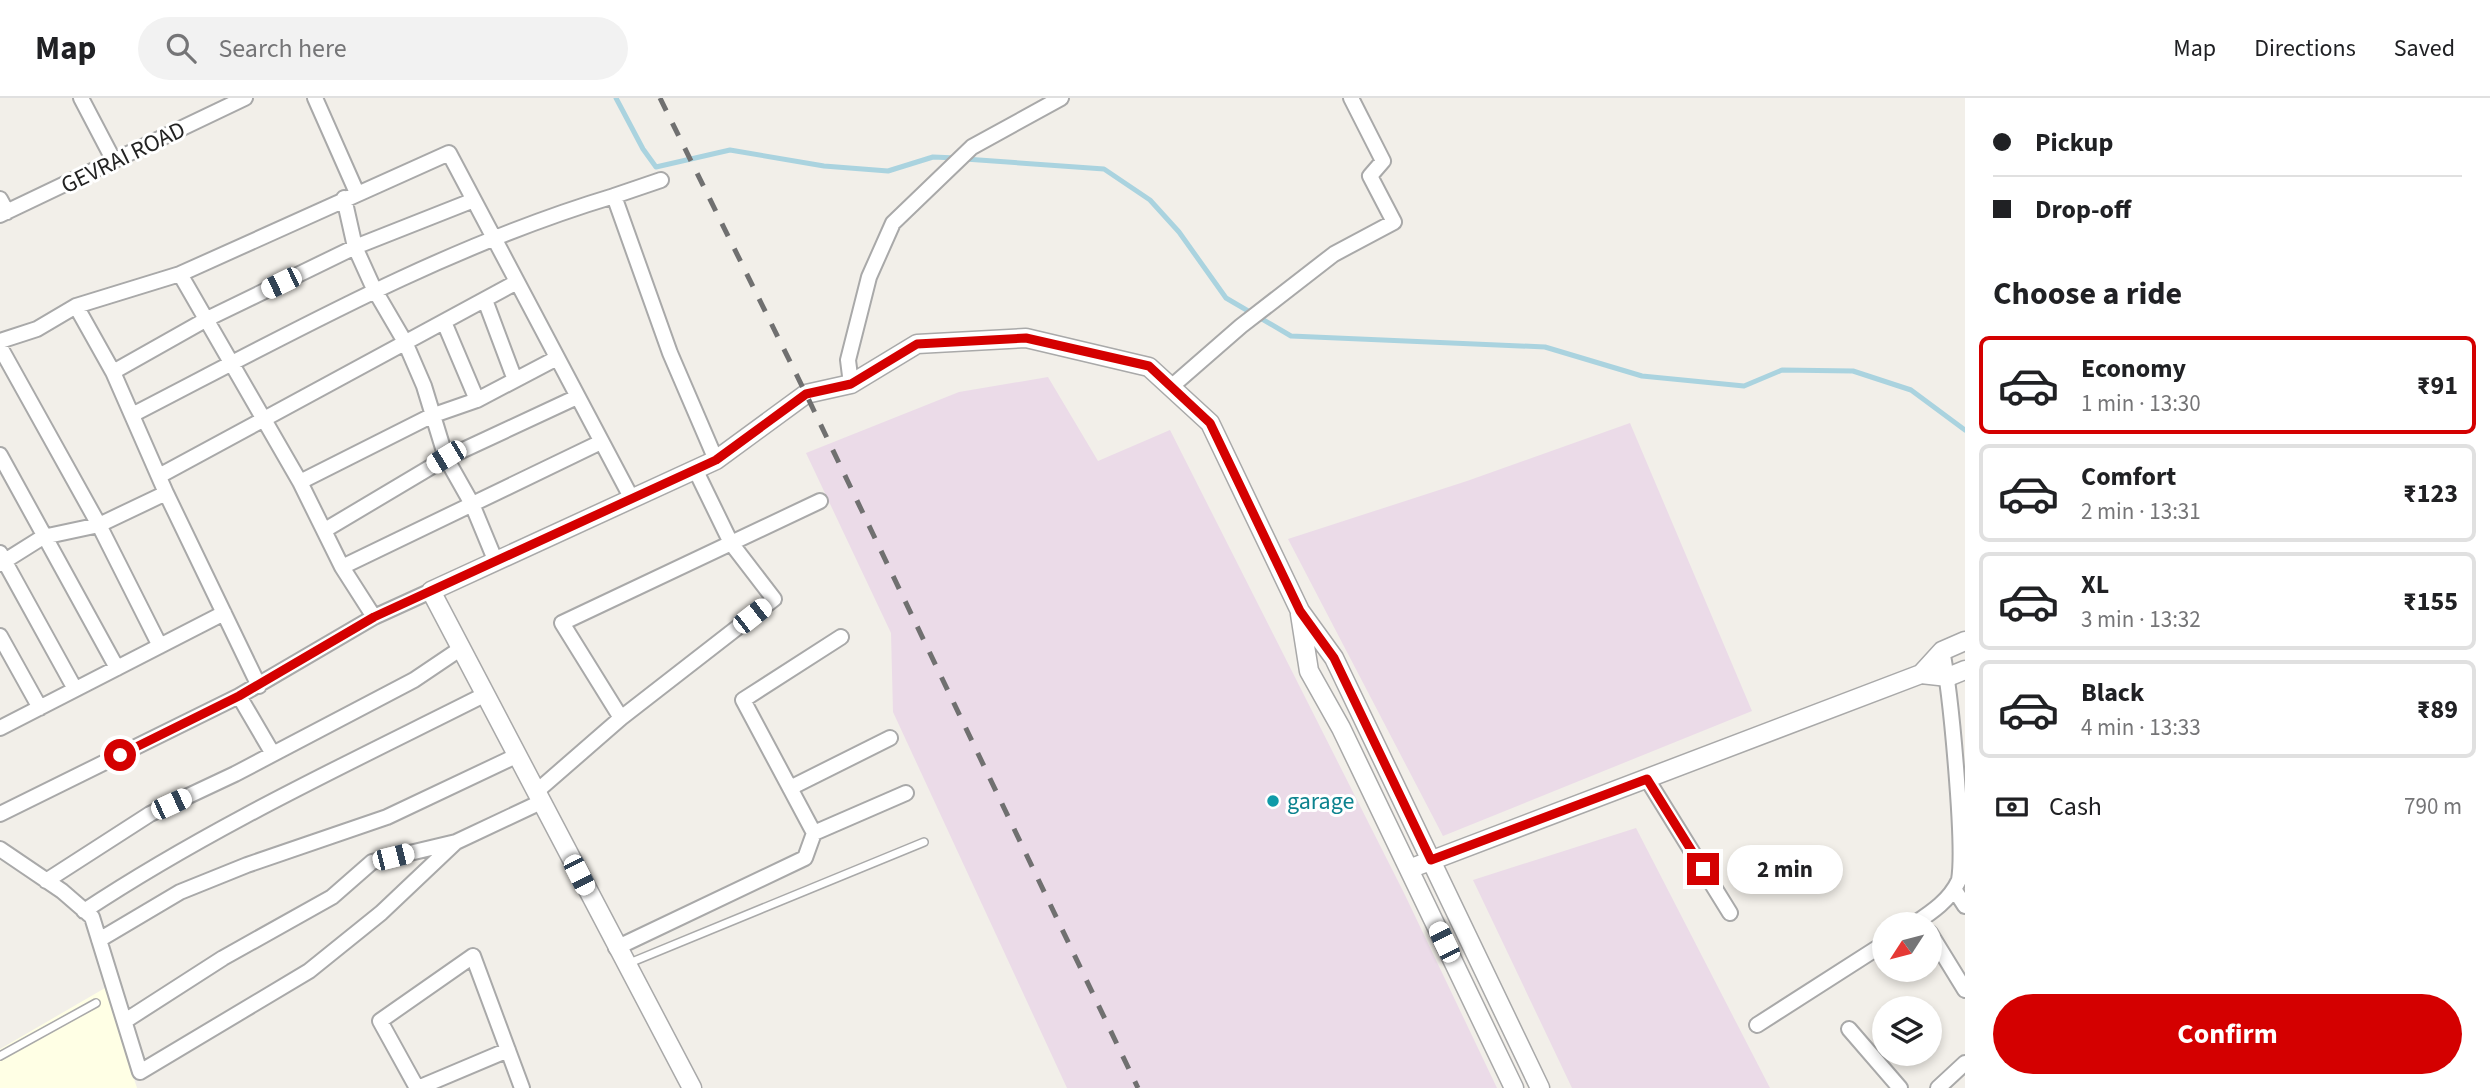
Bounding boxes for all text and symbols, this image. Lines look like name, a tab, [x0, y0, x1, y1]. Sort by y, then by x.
search box	[138, 17, 628, 80]
text: Map	[35, 25, 96, 72]
icon: search	[162, 29, 200, 67]
text: Search here	[218, 30, 347, 67]
text: Map	[2173, 31, 2216, 66]
text: Directions	[2254, 31, 2356, 66]
text: Saved	[2394, 31, 2455, 66]
street label: GEVRAI ROAD	[55, 112, 191, 203]
text: Pickup	[2035, 124, 2113, 161]
text: Drop-off	[2035, 191, 2131, 228]
car	[258, 264, 305, 302]
text: Choose a ride	[1993, 271, 2182, 317]
text: Economy	[2081, 350, 2186, 387]
icon: car	[1997, 354, 2060, 417]
text: ₹91	[2417, 367, 2458, 404]
text: 1 min · 13:30	[2081, 387, 2201, 420]
car	[423, 437, 470, 477]
text: Comfort	[2081, 458, 2176, 495]
icon: car	[1997, 462, 2060, 525]
text: ₹123	[2403, 475, 2458, 512]
text: 2 min · 13:31	[2081, 495, 2201, 528]
text: XL	[2081, 566, 2109, 603]
icon: car	[1997, 570, 2060, 633]
text: ₹155	[2403, 583, 2458, 620]
car	[729, 595, 776, 637]
text: 3 min · 13:32	[2081, 603, 2201, 636]
text: Black	[2081, 674, 2144, 711]
icon: car	[1997, 678, 2060, 741]
text: ₹89	[2417, 691, 2458, 728]
text: 4 min · 13:33	[2081, 711, 2201, 744]
route start	[104, 739, 136, 771]
place label: garage	[1287, 784, 1354, 819]
car	[148, 786, 195, 822]
icon: cash	[1993, 788, 2031, 826]
text: Cash	[2049, 788, 2102, 825]
text: 790 m	[2404, 790, 2462, 823]
marker: garage	[1265, 793, 1281, 809]
car	[371, 842, 416, 872]
callout: 2 min	[1728, 844, 1843, 894]
car	[561, 852, 598, 898]
route end	[1687, 853, 1719, 885]
text: 2 min	[1757, 853, 1813, 886]
north arrow	[1872, 912, 1942, 982]
map controls	[1872, 912, 1942, 1066]
car	[1426, 919, 1463, 965]
button: Confirm	[1993, 994, 2462, 1074]
button: layers	[1872, 996, 1942, 1066]

